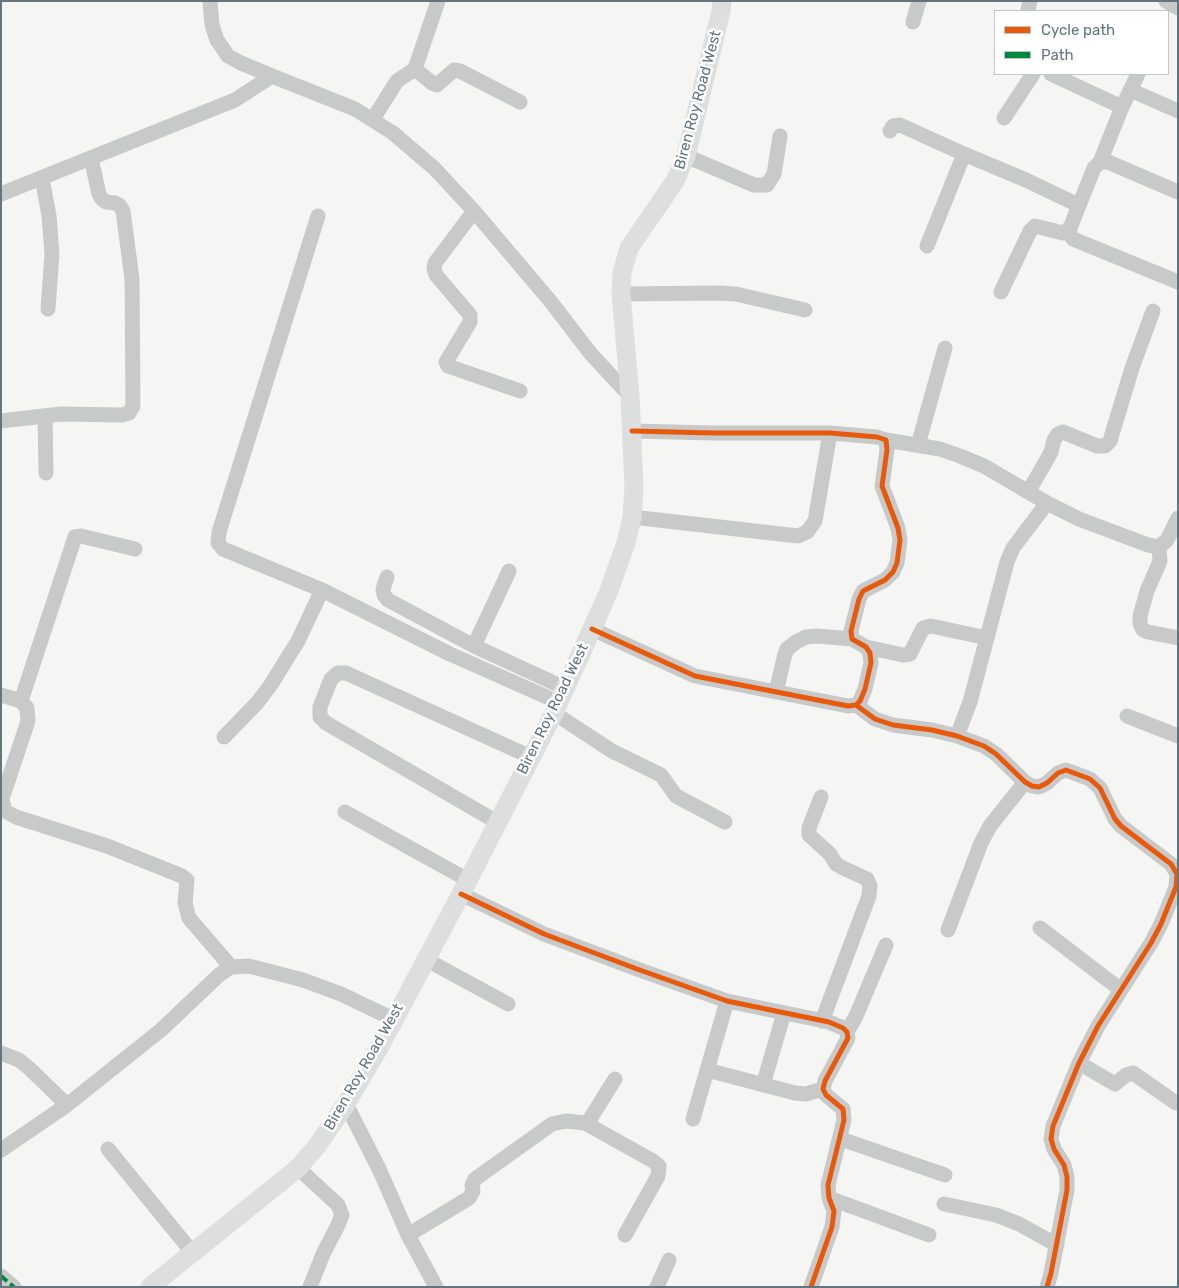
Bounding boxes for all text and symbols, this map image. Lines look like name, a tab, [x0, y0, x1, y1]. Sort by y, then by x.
legend	[994, 10, 1169, 75]
text: Cycle path	[1041, 21, 1115, 39]
street label: Biren Roy Road West	[671, 29, 725, 171]
text: Path	[1041, 46, 1074, 64]
street label: Biren Roy Road West	[514, 641, 592, 777]
street label: Biren Roy Road West	[320, 1000, 408, 1134]

